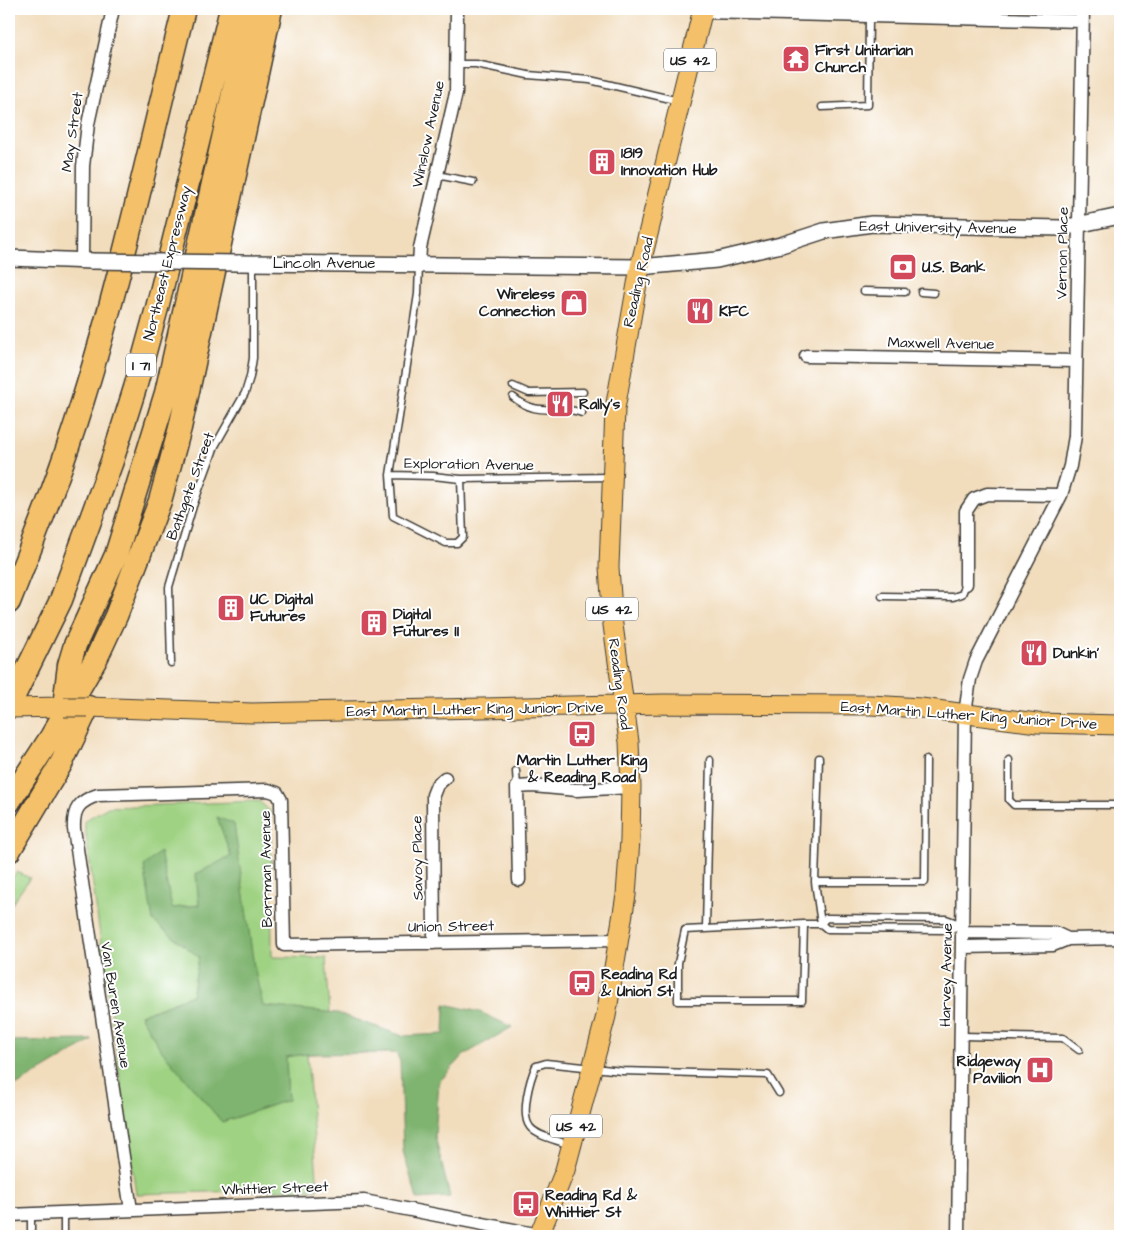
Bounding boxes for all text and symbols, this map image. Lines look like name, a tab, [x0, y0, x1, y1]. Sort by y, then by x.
place label: First Unitarian Church	[815, 40, 914, 78]
temple icon: First Unitarian Church	[781, 44, 811, 74]
road number: US 42	[664, 48, 716, 72]
street label: Winslow Avenue	[407, 79, 450, 190]
street label: May Street	[56, 91, 89, 174]
place label: 1819 Innovation Hub	[621, 143, 718, 181]
building icon: 1819 Innovation Hub	[587, 147, 617, 177]
street label: Northeast Expressway	[138, 184, 198, 343]
street label: Vernon Place	[1051, 207, 1074, 299]
street label: East University Avenue	[859, 216, 1017, 240]
street label: Reading Road	[618, 235, 660, 330]
bank icon: U.S. Bank	[888, 252, 918, 282]
street label: Lincoln Avenue	[273, 253, 375, 274]
place label: U.S. Bank	[922, 257, 986, 278]
place label: Wireless Connection	[479, 284, 556, 322]
shop icon: Wireless Connection	[559, 288, 589, 318]
restaurant icon: KFC	[685, 296, 715, 326]
place label: KFC	[719, 301, 749, 322]
street label: Maxwell Avenue	[887, 332, 995, 355]
road number: I 71	[126, 354, 156, 376]
restaurant icon: Rally's	[545, 389, 575, 419]
place label: Rally's	[579, 394, 621, 416]
street label: Bathgate Street	[161, 429, 221, 543]
street label: Exploration Avenue	[404, 453, 534, 476]
place label: UC Digital Futures	[250, 589, 314, 627]
building icon: UC Digital Futures	[216, 593, 246, 623]
road number: US 42	[586, 598, 638, 620]
place label: Digital Futures II	[393, 604, 459, 642]
building icon: Digital Futures II	[359, 608, 389, 638]
street label: Reading Road	[602, 637, 636, 732]
restaurant icon: Dunkin'	[1019, 638, 1049, 668]
place label: Dunkin'	[1053, 643, 1100, 664]
street label: East Martin Luther King Junior Drive	[840, 696, 1098, 736]
street label: East Martin Luther King Junior Drive	[346, 697, 604, 723]
bus stop icon: Martin Luther King & Reading Road	[567, 719, 597, 749]
place label: Martin Luther King & Reading Road	[517, 750, 648, 790]
street label: Borrman Avenue	[255, 810, 278, 928]
street label: Savoy Place	[406, 815, 430, 901]
street label: Union Street	[408, 915, 494, 938]
street label: Harvey Avenue	[935, 923, 959, 1027]
street label: Van Buren Avenue	[95, 940, 136, 1070]
place label: Reading Rd & Union St	[600, 964, 677, 1002]
bus stop icon: Reading Rd & Union St	[567, 968, 597, 998]
place label: Ridgeway Pavilion	[957, 1051, 1022, 1089]
hospital icon: Ridgeway Pavilion	[1025, 1055, 1055, 1085]
road number: US 42	[550, 1114, 602, 1138]
street label: Whittier Street	[221, 1176, 329, 1201]
place label: Reading Rd & Whittier St	[544, 1185, 638, 1223]
bus stop icon: Reading Rd & Whittier St	[511, 1189, 541, 1219]

